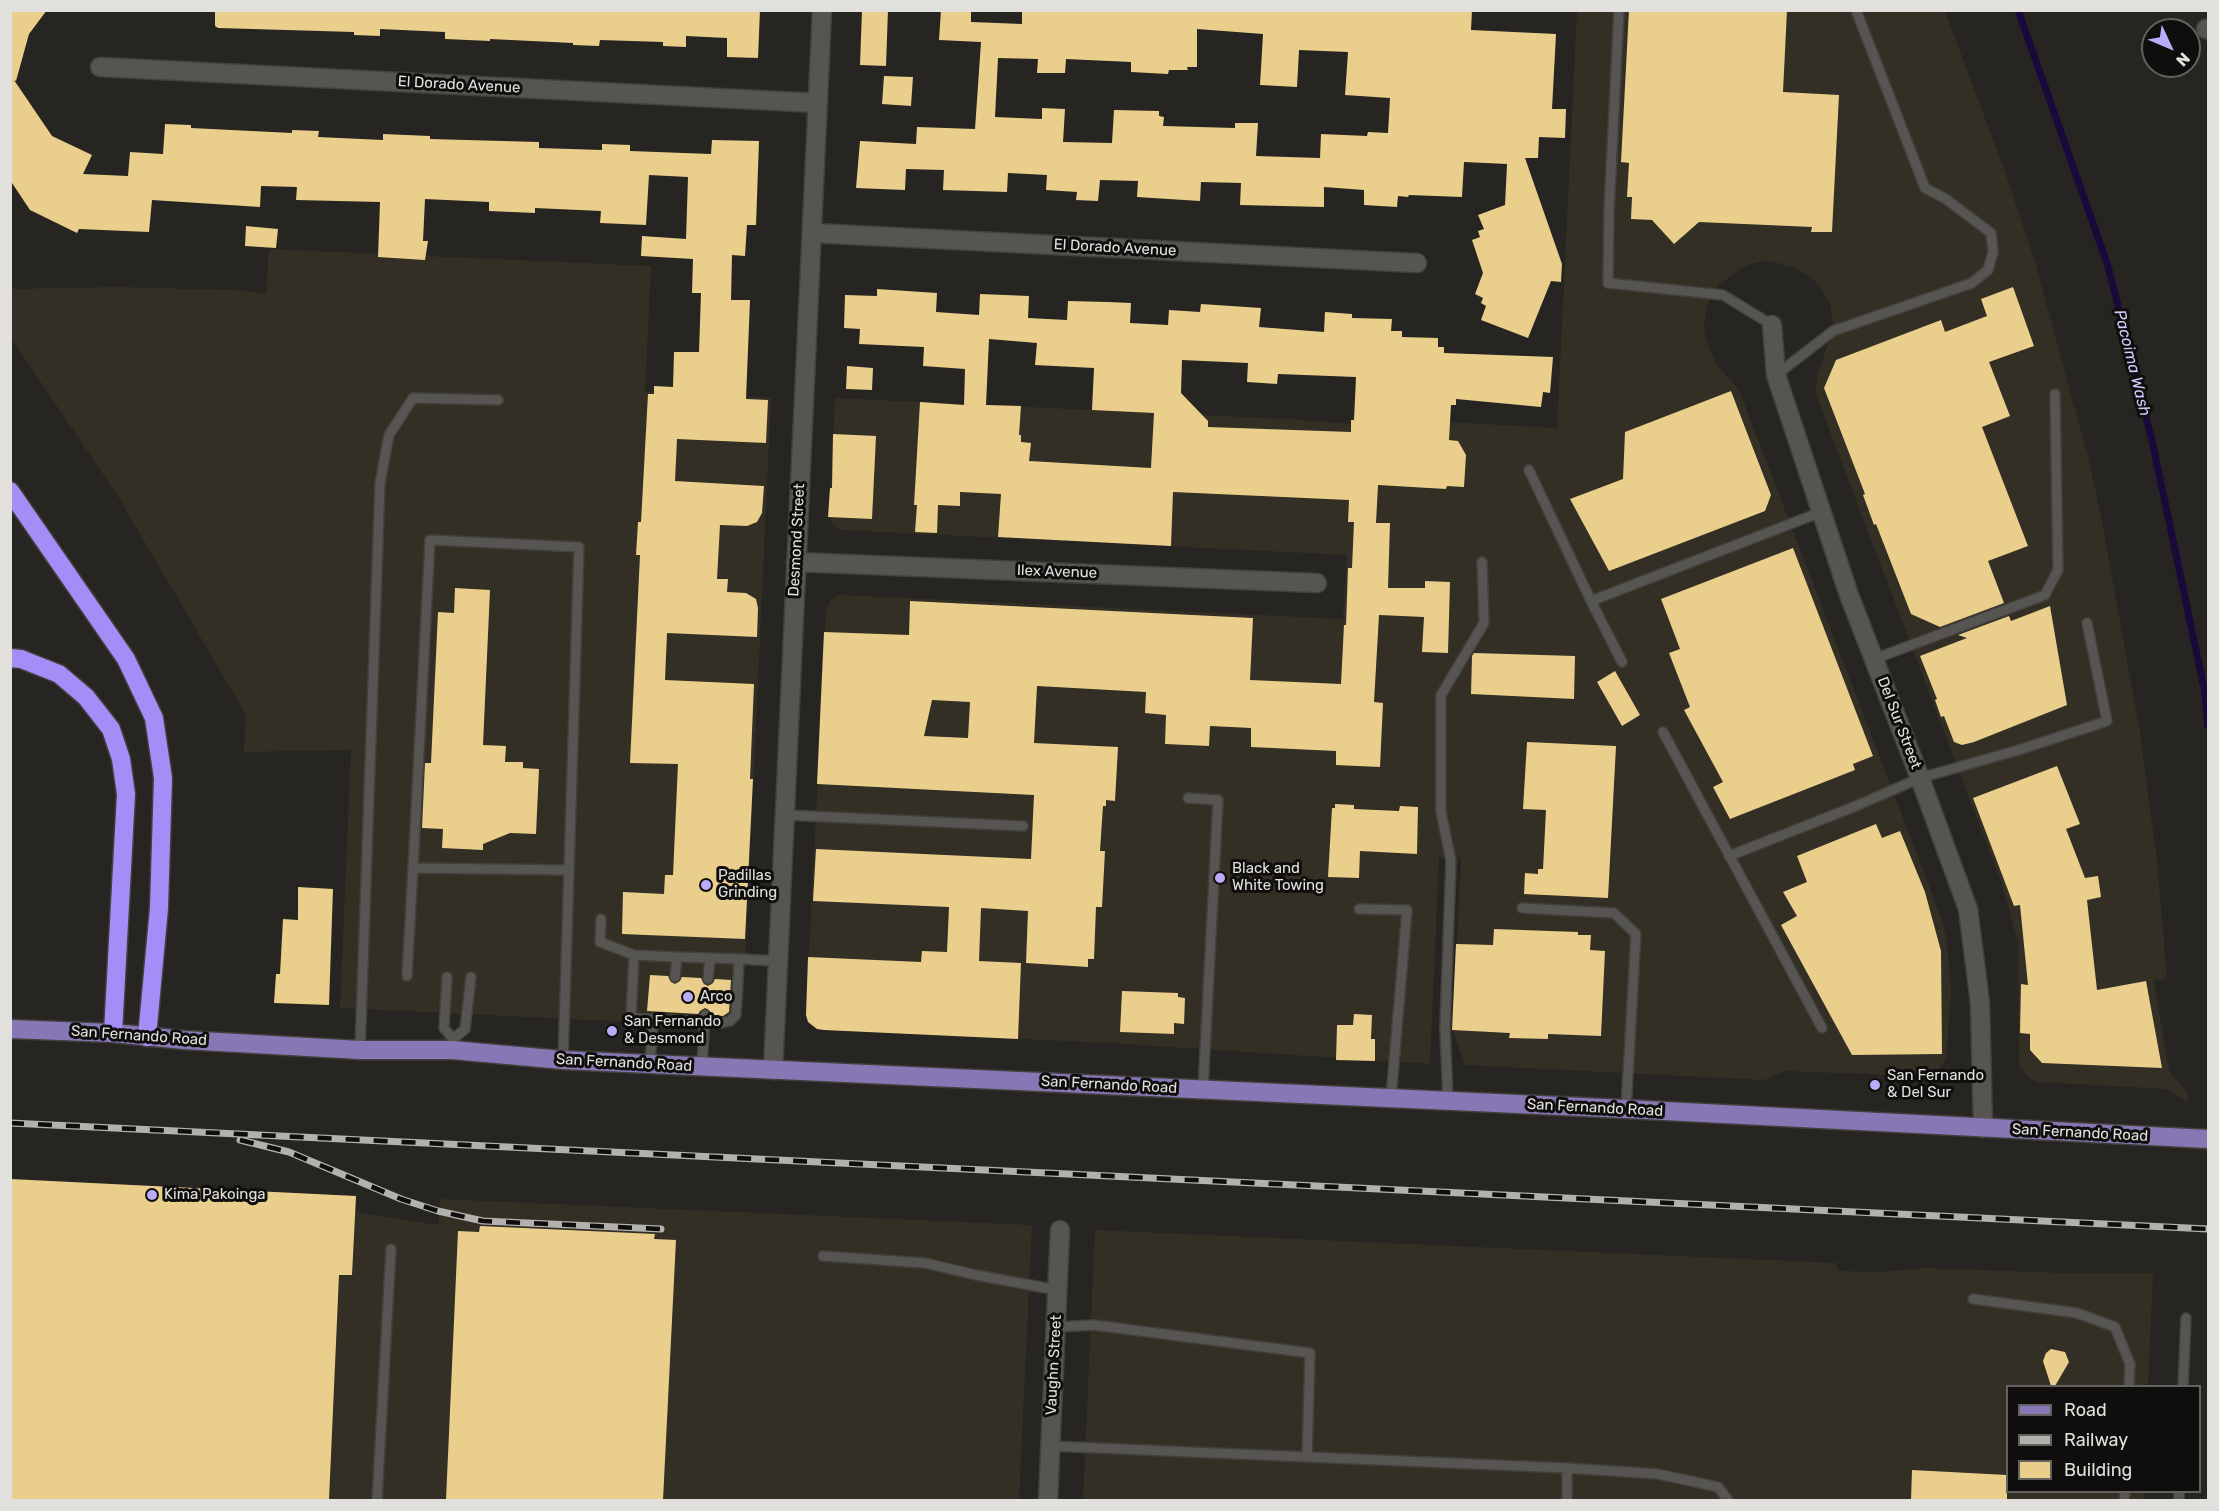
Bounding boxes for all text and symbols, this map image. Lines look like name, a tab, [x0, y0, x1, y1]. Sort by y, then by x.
north arrow	[2141, 18, 2201, 78]
text: N	[2172, 49, 2194, 70]
street label: El Dorado Avenue	[397, 73, 521, 97]
street label: El Dorado Avenue	[1053, 236, 1177, 260]
water label: Pacoima Wash	[2109, 308, 2155, 418]
street label: Desmond Street	[785, 483, 809, 597]
street label: Ilex Avenue	[1017, 562, 1097, 582]
street label: Del Sur Street	[1873, 674, 1925, 772]
place label: Black and White Towing	[1232, 860, 1324, 895]
place label: Padillas Grinding	[718, 867, 777, 902]
marker: Black and White Towing	[1213, 871, 1227, 885]
marker: Padillas Grinding	[699, 878, 713, 892]
place label: Arco	[700, 988, 732, 1006]
marker: Arco	[681, 990, 695, 1004]
place label: San Fernando & Desmond	[624, 1013, 721, 1048]
street label: San Fernando Road	[70, 1022, 208, 1050]
marker: San Fernando & Desmond	[605, 1024, 619, 1038]
street label: San Fernando Road	[555, 1050, 693, 1076]
place label: San Fernando & Del Sur	[1887, 1067, 1984, 1102]
street label: San Fernando Road	[1040, 1072, 1178, 1098]
marker: San Fernando & Del Sur	[1868, 1078, 1882, 1092]
street label: San Fernando Road	[1526, 1095, 1664, 1121]
street label: San Fernando Road	[2011, 1120, 2149, 1146]
place label: Kima Pakoinga	[164, 1186, 266, 1204]
marker: Kima Pakoinga	[145, 1188, 159, 1202]
street label: Vaughn Street	[1042, 1314, 1066, 1416]
legend	[2006, 1385, 2201, 1493]
text: Road	[2064, 1399, 2107, 1421]
text: Railway	[2064, 1429, 2128, 1451]
text: Building	[2064, 1459, 2132, 1481]

